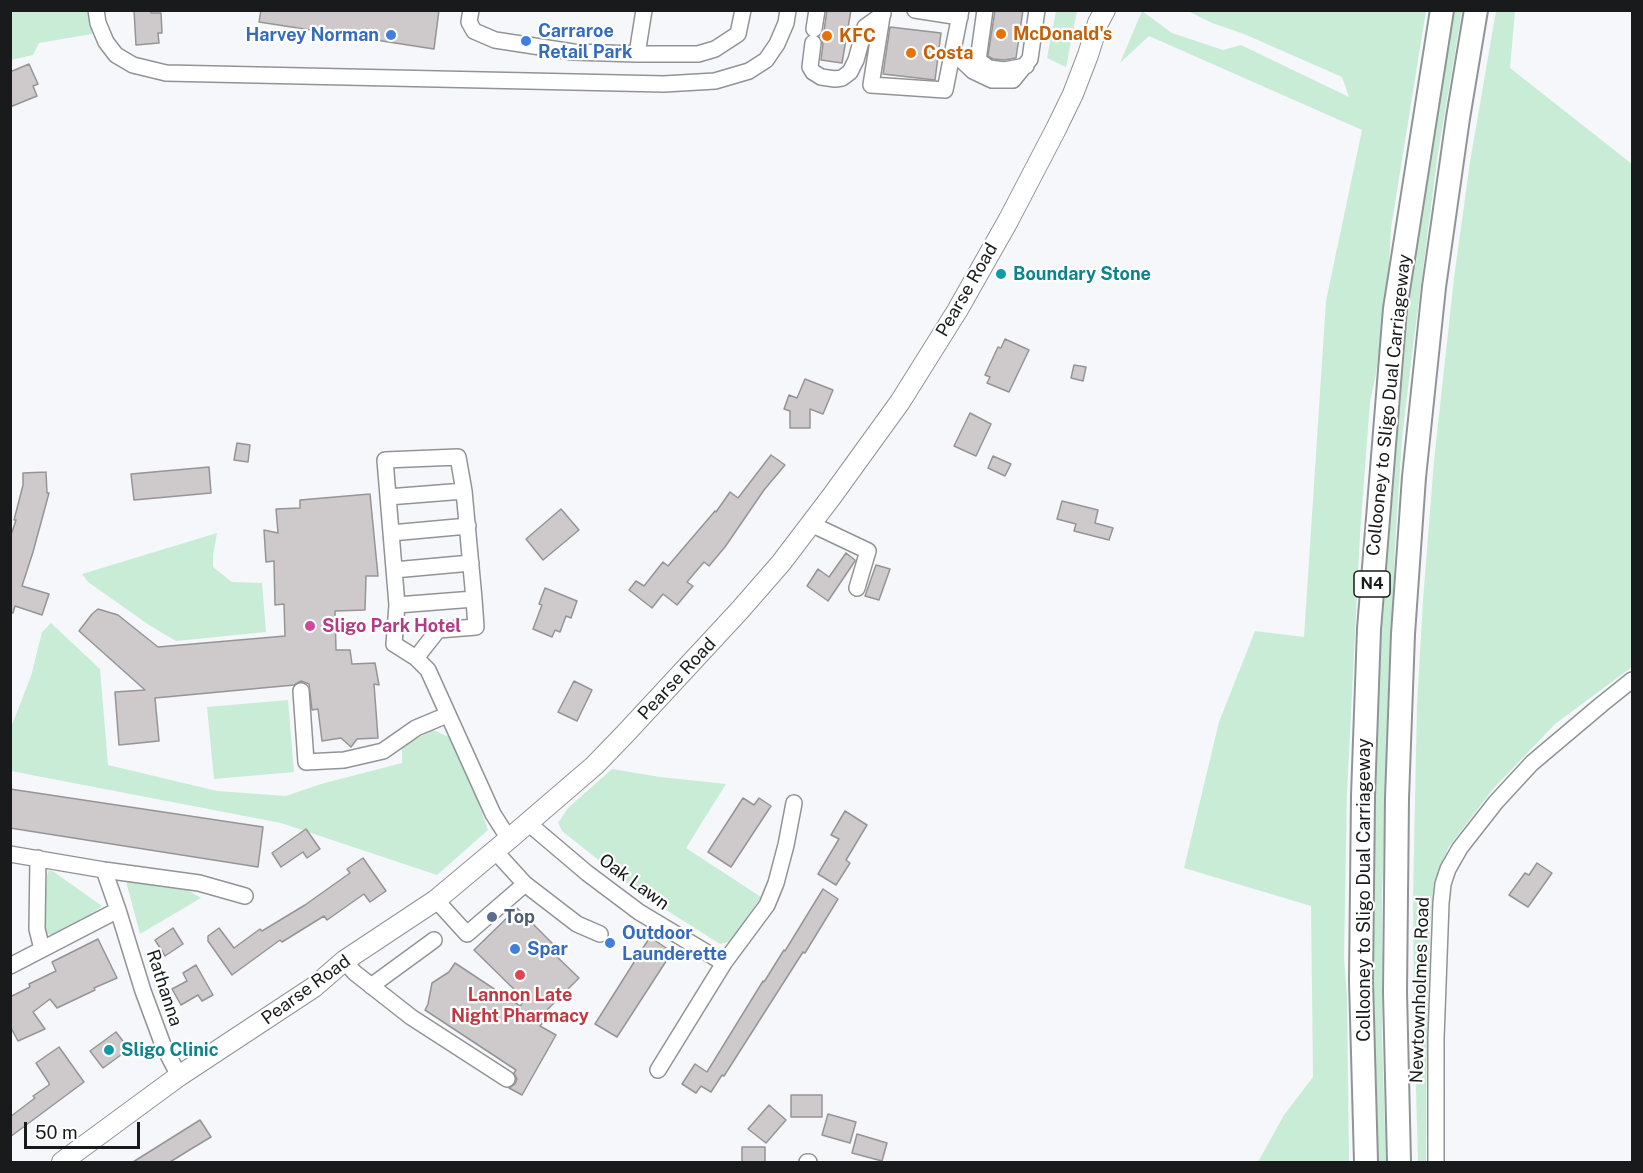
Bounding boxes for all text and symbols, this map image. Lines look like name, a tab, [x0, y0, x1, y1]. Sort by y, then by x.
place label: Carraroe Retail Park	[538, 20, 632, 63]
place label: McDonald's	[1013, 23, 1112, 45]
place label: Harvey Norman	[245, 24, 379, 46]
place label: KFC	[839, 25, 876, 47]
marker: McDonald's	[994, 27, 1008, 41]
marker: Harvey Norman	[384, 28, 398, 42]
marker: KFC	[820, 29, 834, 43]
marker: Carraroe Retail Park	[519, 34, 533, 48]
place label: Costa	[923, 42, 973, 64]
marker: Costa	[904, 46, 918, 60]
street label: Pearse Road	[931, 239, 1003, 341]
street label: Collooney to Sligo Dual Carriageway	[1362, 253, 1416, 557]
place label: Boundary Stone	[1013, 263, 1151, 285]
marker: Boundary Stone	[994, 267, 1008, 281]
road number: N4	[1354, 571, 1390, 597]
place label: Sligo Park Hotel	[322, 615, 461, 637]
marker: Sligo Park Hotel	[303, 619, 317, 633]
street label: Pearse Road	[633, 633, 721, 725]
street label: Collooney to Sligo Dual Carriageway	[1353, 738, 1375, 1042]
street label: Oak Lawn	[595, 849, 673, 915]
street label: Newtownholmes Road	[1406, 896, 1434, 1084]
place label: Top	[504, 906, 535, 928]
marker: Top	[485, 910, 499, 924]
place label: Outdoor Launderette	[622, 922, 727, 964]
marker: Outdoor Launderette	[603, 936, 617, 950]
place label: Spar	[527, 938, 568, 960]
marker: Spar	[508, 942, 522, 956]
street label: Rathanna	[141, 947, 187, 1029]
street label: Pearse Road	[257, 951, 355, 1029]
marker: Lannon Late Night Pharmacy	[513, 968, 527, 982]
place label: Lannon Late Night Pharmacy	[451, 984, 589, 1026]
place label: Sligo Clinic	[121, 1039, 218, 1061]
marker: Sligo Clinic	[102, 1043, 116, 1057]
scale bar	[27, 1110, 142, 1148]
text: 50 m	[35, 1122, 78, 1143]

